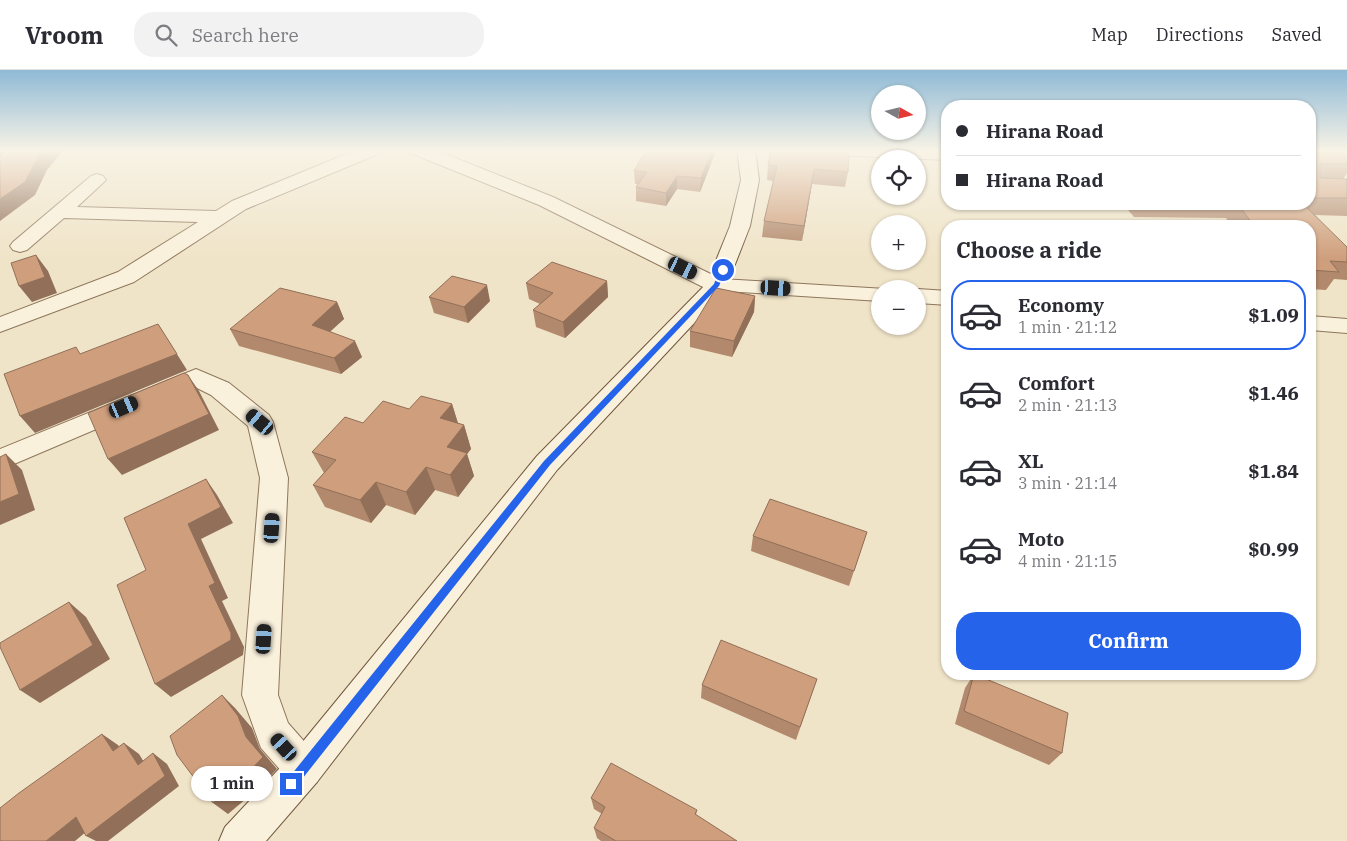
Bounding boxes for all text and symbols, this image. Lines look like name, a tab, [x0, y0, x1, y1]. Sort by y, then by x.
search box	[134, 12, 484, 57]
text: Vroom	[25, 19, 104, 51]
icon: search	[152, 21, 180, 49]
text: Search here	[192, 23, 299, 47]
text: Map	[1091, 23, 1128, 46]
text: Directions	[1156, 23, 1244, 46]
text: Saved	[1272, 23, 1322, 46]
north arrow	[871, 85, 926, 140]
map controls	[871, 85, 926, 335]
text: Hirana Road	[986, 119, 1103, 143]
button: locate	[871, 150, 926, 205]
text: Hirana Road	[986, 168, 1103, 192]
button: +	[871, 215, 926, 270]
text: Choose a ride	[956, 235, 1102, 264]
car	[666, 255, 699, 281]
route start	[712, 259, 734, 281]
car	[760, 280, 791, 296]
button: −	[871, 280, 926, 335]
icon: car	[958, 293, 1003, 338]
text: Economy	[1018, 293, 1104, 317]
text: $1.09	[1248, 303, 1299, 327]
text: 1 min · 21:12	[1018, 317, 1117, 337]
icon: car	[958, 371, 1003, 416]
text: Comfort	[1018, 371, 1095, 395]
text: $1.46	[1248, 381, 1299, 405]
car	[107, 394, 140, 420]
text: 2 min · 21:13	[1018, 395, 1117, 415]
car	[243, 407, 276, 437]
icon: car	[958, 449, 1003, 494]
text: XL	[1018, 449, 1044, 473]
text: $1.84	[1248, 459, 1299, 483]
text: 3 min · 21:14	[1018, 473, 1117, 493]
car	[263, 513, 280, 543]
icon: car	[958, 527, 1003, 572]
text: Moto	[1018, 527, 1064, 551]
text: $0.99	[1248, 537, 1299, 561]
text: 4 min · 21:15	[1018, 551, 1117, 571]
button: Confirm	[956, 612, 1301, 670]
car	[255, 624, 272, 654]
car	[268, 731, 299, 763]
callout: 1 min	[191, 766, 274, 802]
text: 1 min	[210, 773, 254, 793]
route end	[280, 773, 302, 795]

